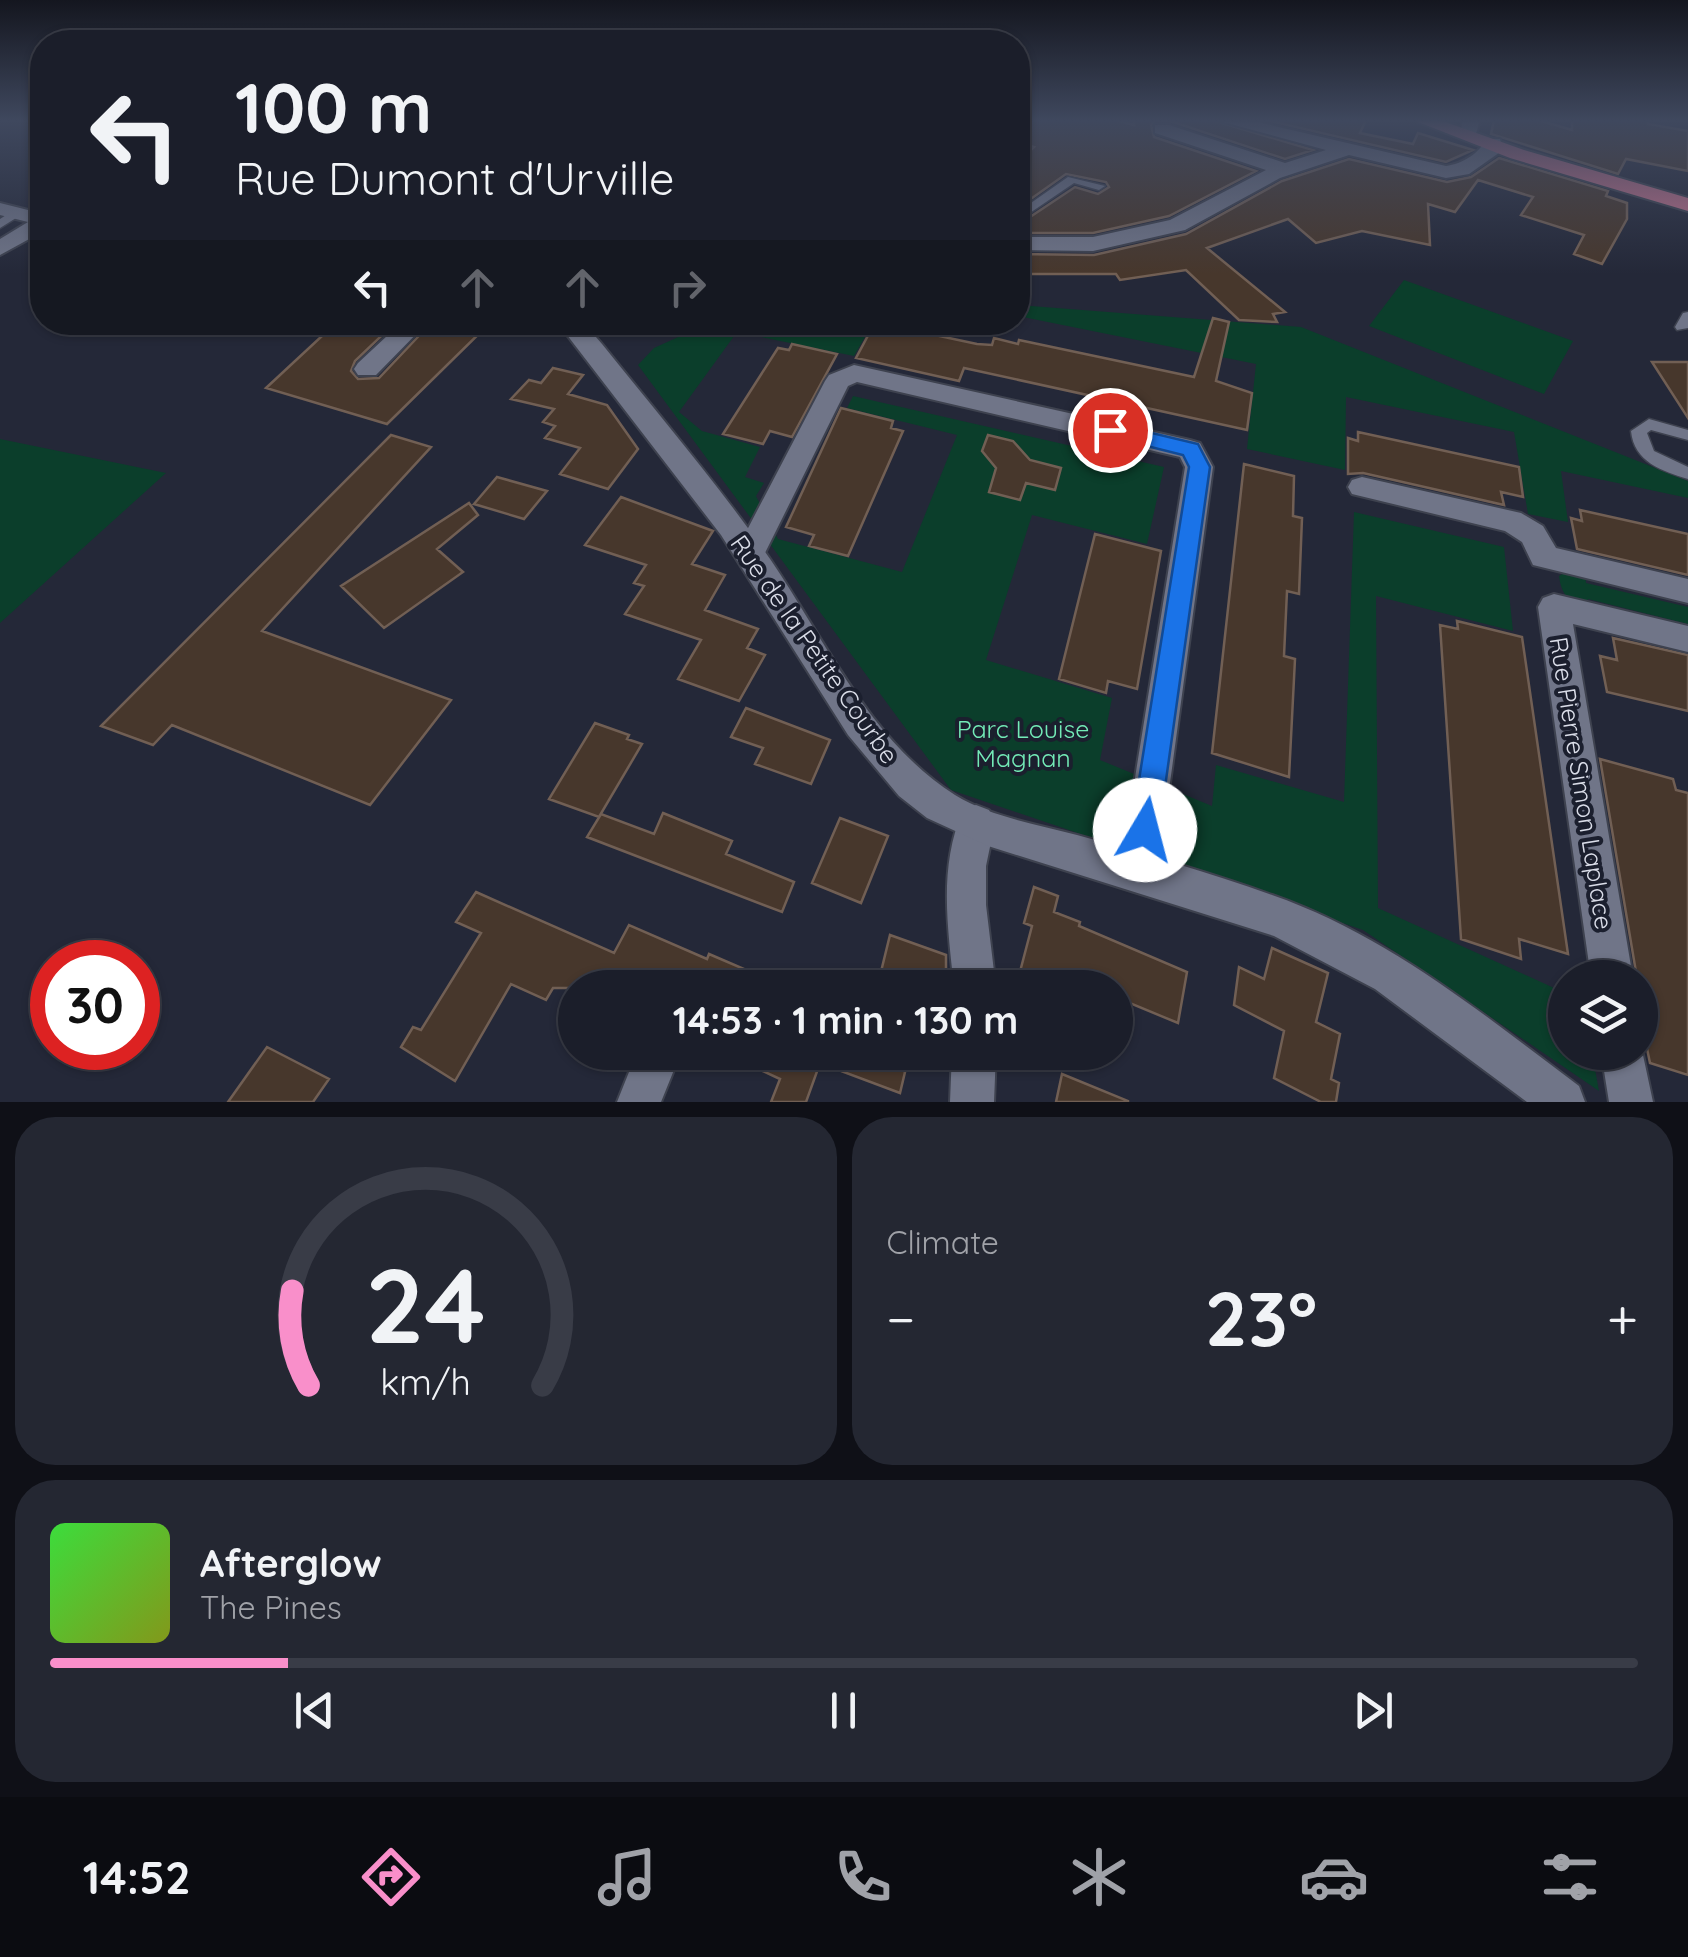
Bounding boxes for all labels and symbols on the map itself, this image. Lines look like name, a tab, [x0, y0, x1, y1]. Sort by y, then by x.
pin	[1068, 388, 1153, 473]
street label: Rue de la Petite Courbe	[724, 529, 906, 769]
street label: Rue Pierre Simon Laplace	[1544, 634, 1620, 932]
park label: Parc Louise Magnan	[957, 713, 1089, 773]
position arrow	[1093, 778, 1197, 882]
speed limit sign: 30	[30, 940, 160, 1070]

